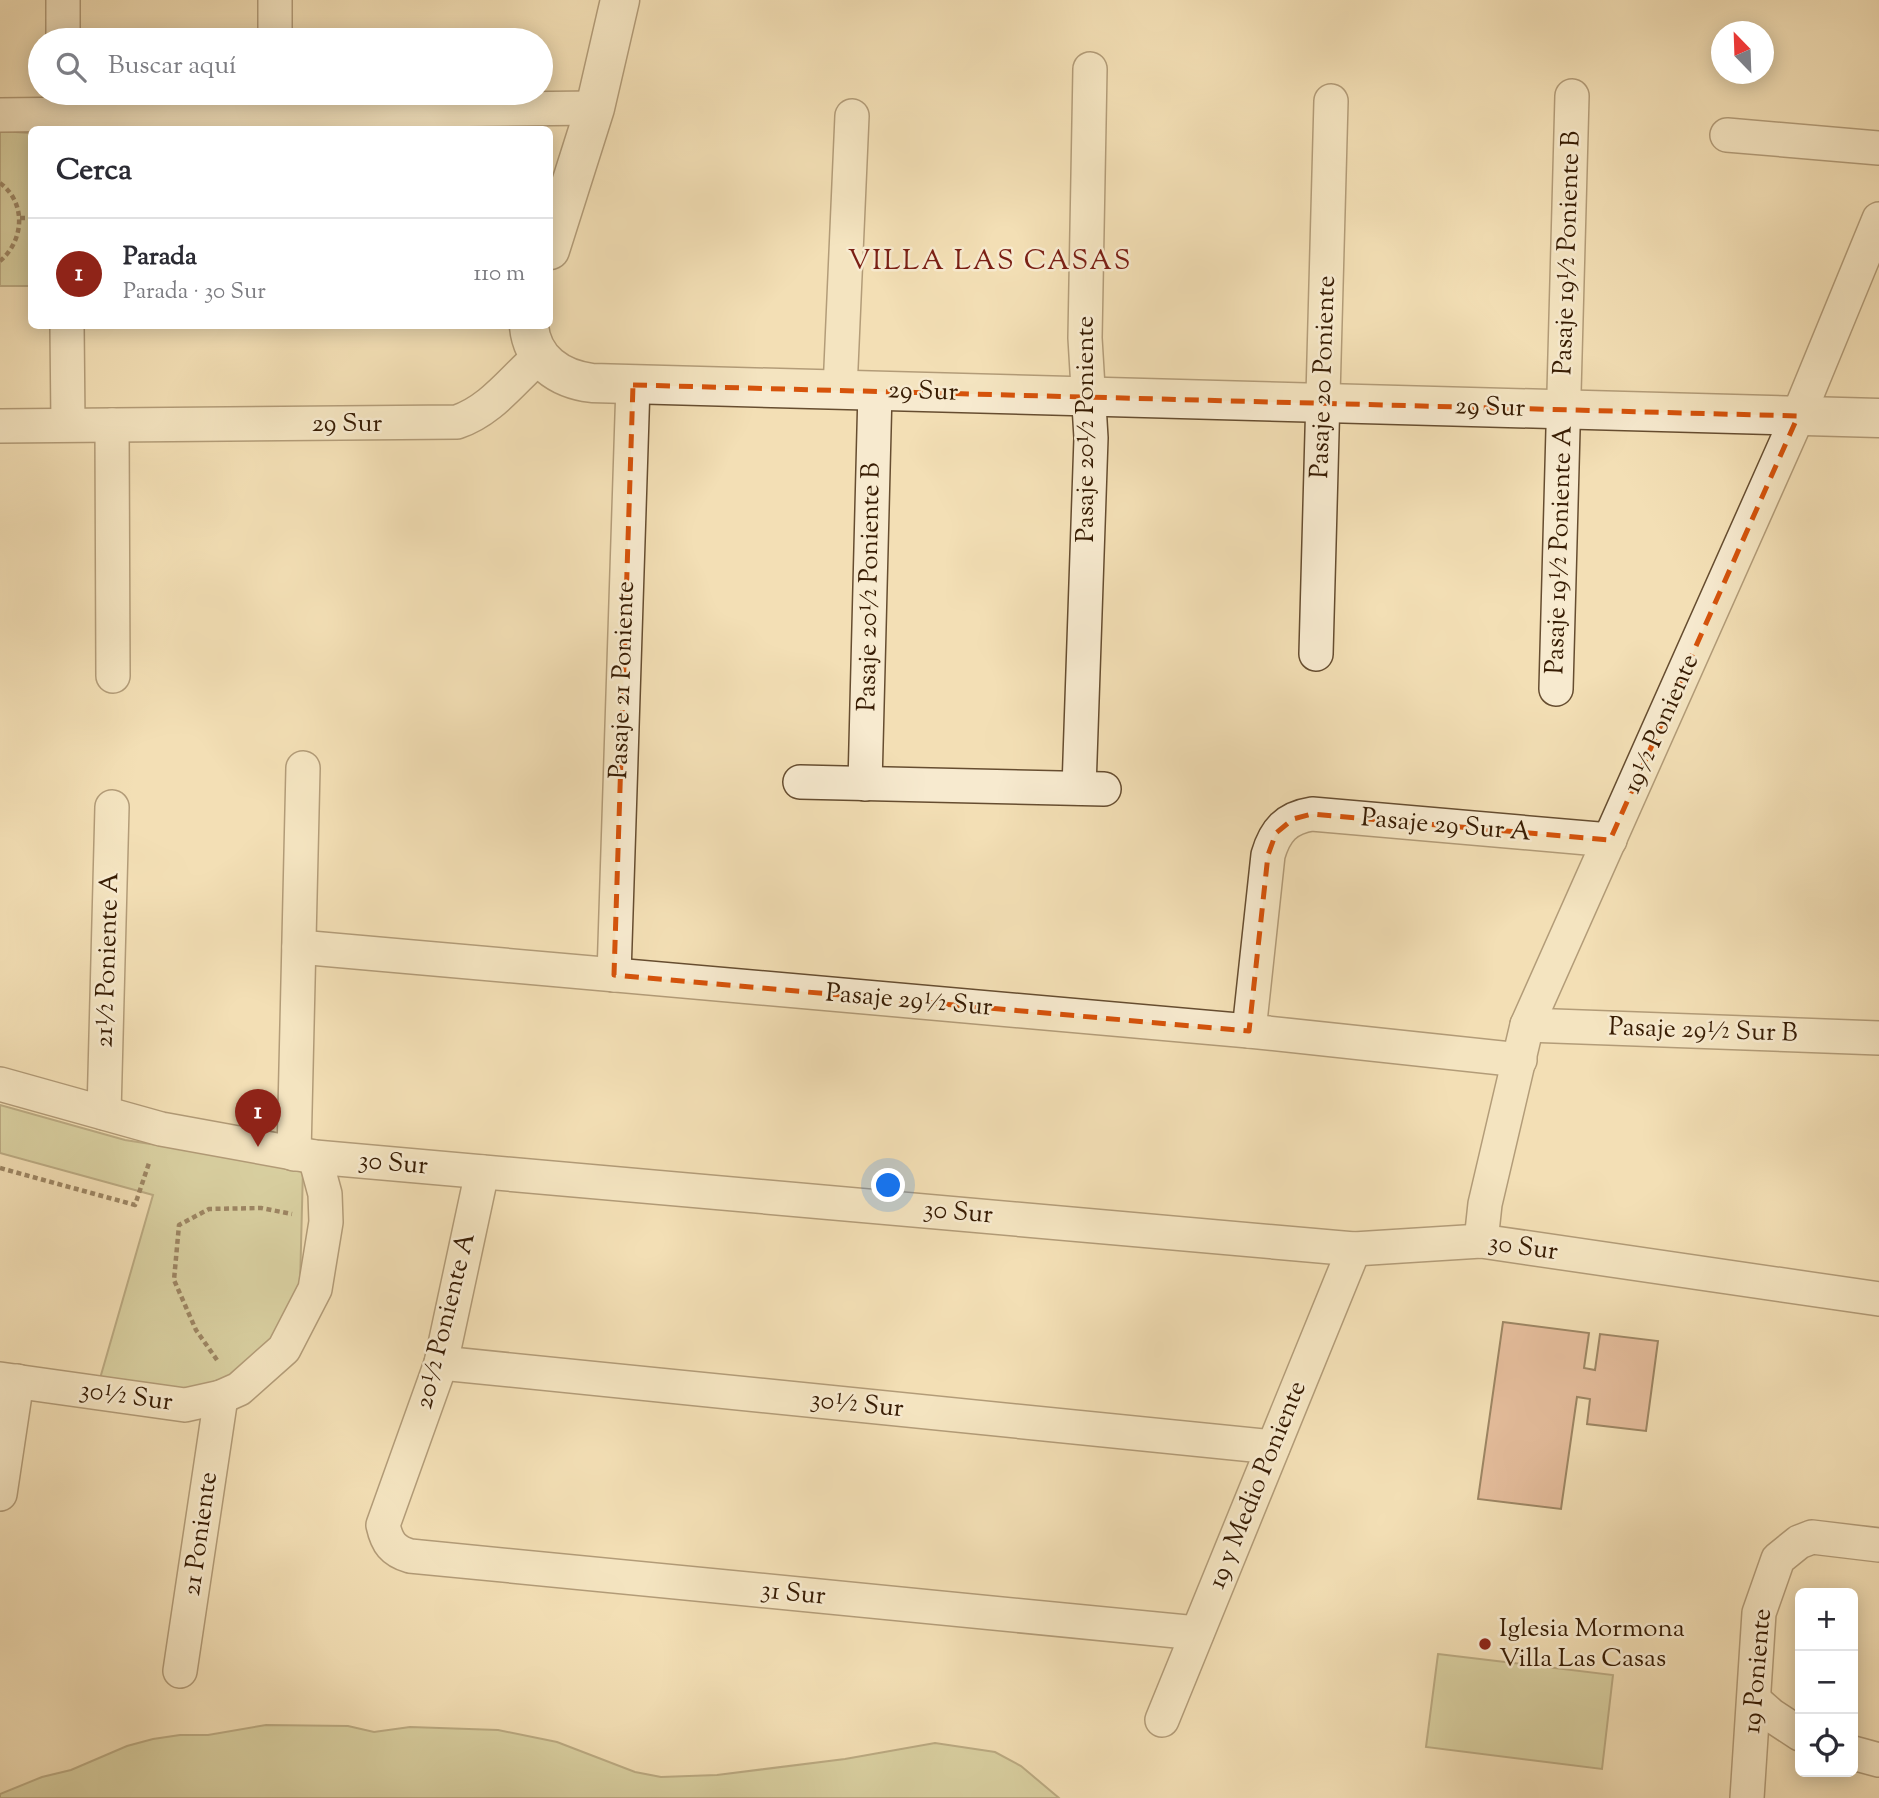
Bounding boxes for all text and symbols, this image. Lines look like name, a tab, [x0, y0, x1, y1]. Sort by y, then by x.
north arrow	[1711, 21, 1774, 84]
search box	[28, 28, 553, 105]
icon: search	[52, 48, 90, 86]
text: Buscar aquí	[108, 48, 237, 85]
street label: Pasaje 19½ Poniente B	[1545, 130, 1591, 376]
text: Cerca	[56, 150, 132, 193]
text: Parada	[123, 239, 197, 276]
district label: VILLA LAS CASAS	[848, 242, 1132, 282]
text: 1	[75, 258, 83, 291]
text: 110 m	[474, 258, 525, 291]
street label: Pasaje 20 Poniente	[1302, 275, 1346, 479]
text: Parada · 30 Sur	[123, 276, 266, 309]
street label: Pasaje 20½ Poniente	[1068, 316, 1105, 542]
street label: 29 Sur	[887, 372, 959, 412]
street label: 29 Sur	[1454, 388, 1526, 428]
street label: 29 Sur	[312, 406, 383, 443]
street label: Pasaje 19½ Poniente A	[1537, 425, 1583, 675]
street label: Pasaje 20½ Poniente B	[849, 462, 891, 712]
street label: Pasaje 21 Poniente	[601, 580, 645, 780]
street label: 19½ Poniente	[1615, 648, 1709, 800]
street label: Pasaje 29 Sur A	[1360, 800, 1532, 852]
street label: 21½ Poniente A	[86, 872, 130, 1048]
street label: Pasaje 29½ Sur	[824, 975, 994, 1027]
street label: Pasaje 29½ Sur B	[1608, 1009, 1798, 1053]
pin: 1	[235, 1089, 281, 1147]
street label: 30 Sur	[357, 1143, 430, 1185]
your location	[871, 1168, 905, 1202]
street label: 30 Sur	[922, 1192, 995, 1234]
street label: 30 Sur	[1486, 1225, 1560, 1271]
street label: 20½ Poniente A	[406, 1229, 486, 1413]
street label: 30½ Sur	[77, 1372, 175, 1422]
street label: 19 y Medio Poniente	[1199, 1376, 1317, 1594]
street label: 30½ Sur	[809, 1382, 906, 1428]
street label: 21 Poniente	[174, 1469, 228, 1599]
street label: 31 Sur	[759, 1572, 828, 1616]
map controls	[1795, 1588, 1858, 1777]
button: +	[1795, 1588, 1858, 1651]
street label: 19 Poniente	[1734, 1607, 1782, 1735]
place label: Iglesia Mormona Villa Las Casas	[1499, 1611, 1685, 1678]
marker: Iglesia Mormona Villa Las Casas	[1477, 1636, 1493, 1652]
button: −	[1795, 1651, 1858, 1714]
button: locate	[1795, 1714, 1858, 1777]

